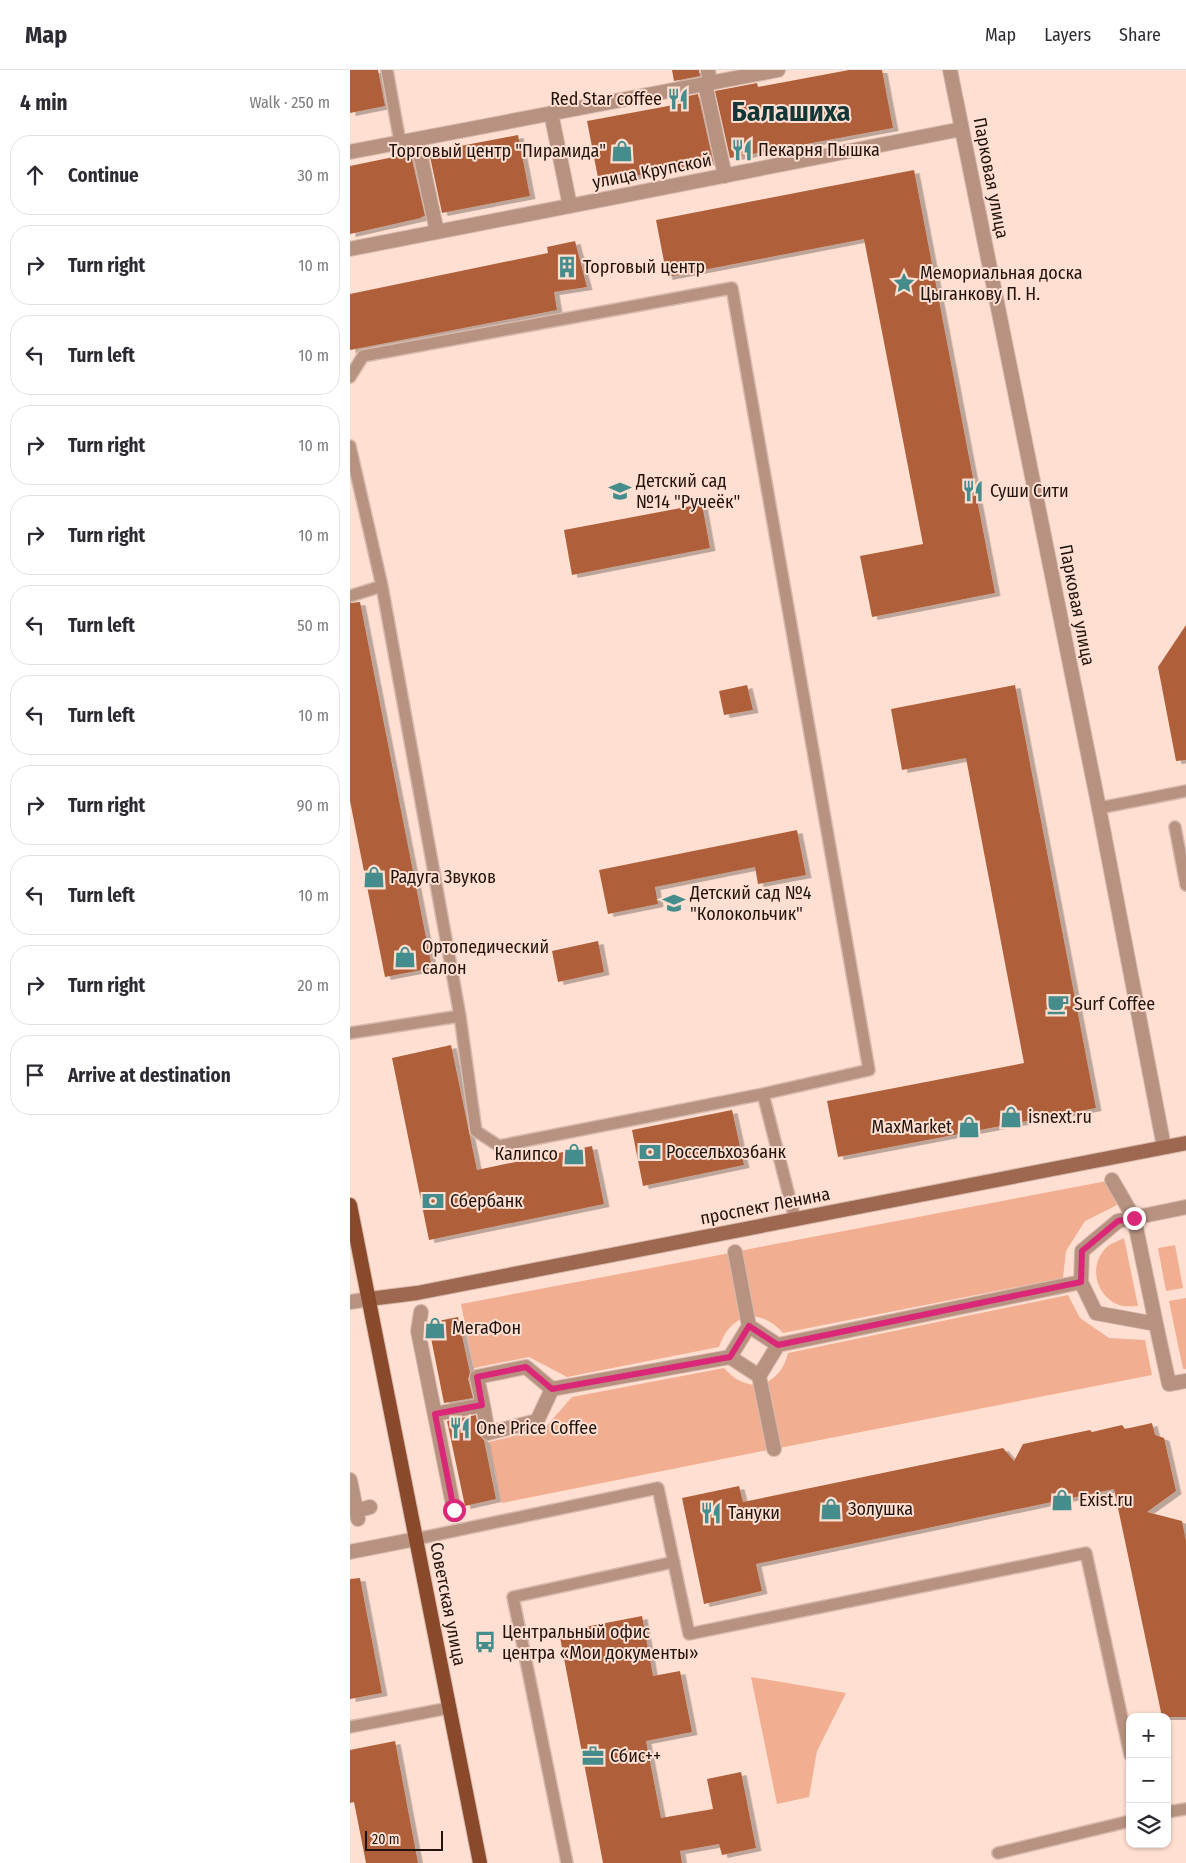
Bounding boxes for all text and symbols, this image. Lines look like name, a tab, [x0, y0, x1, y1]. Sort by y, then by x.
text: Map	[25, 21, 67, 49]
text: Map	[985, 24, 1016, 46]
text: Layers	[1044, 24, 1091, 46]
text: Share	[1119, 24, 1161, 46]
restaurant icon: Red Star coffee	[665, 86, 691, 112]
place label: Red Star coffee	[550, 88, 662, 110]
text: 4 min	[20, 90, 68, 116]
text: Walk · 250 m	[249, 93, 330, 112]
district label: Балашиха	[732, 95, 850, 128]
street label: Парковая улица	[968, 116, 1014, 241]
restaurant icon: Пекарня Пышка	[729, 137, 755, 163]
shop icon: Торговый центр "Пирамида"	[609, 138, 635, 164]
place label: Пекарня Пышка	[758, 139, 880, 161]
place label: Торговый центр "Пирамида"	[389, 140, 606, 162]
street label: улица Крупской	[590, 149, 714, 193]
icon: ahead	[21, 161, 49, 189]
text: Continue	[68, 164, 139, 187]
text: 30 m	[297, 166, 329, 185]
icon: right	[21, 251, 49, 279]
text: Turn right	[68, 254, 145, 277]
building icon: Торговый центр	[554, 254, 580, 280]
text: 10 m	[298, 256, 329, 275]
place label: Торговый центр	[583, 256, 705, 278]
place label: Мемориальная доска Цыганкову П. Н.	[920, 262, 1083, 305]
place icon: Мемориальная доска Цыганкову П. Н.	[891, 270, 917, 296]
icon: left	[21, 341, 49, 369]
text: Turn left	[68, 344, 135, 367]
text: 10 m	[298, 346, 329, 365]
icon: right	[21, 431, 49, 459]
text: Turn right	[68, 434, 145, 457]
text: 10 m	[298, 436, 329, 455]
place label: Детский сад №14 "Ручеёк"	[635, 470, 740, 513]
school or university icon: Детский сад №14 "Ручеёк"	[607, 478, 633, 504]
restaurant icon: Суши Сити	[960, 478, 986, 504]
place label: Суши Сити	[990, 480, 1069, 502]
icon: right	[21, 521, 49, 549]
text: Turn right	[68, 524, 145, 547]
text: 10 m	[298, 526, 329, 545]
street label: Парковая улица	[1054, 543, 1100, 668]
icon: left	[21, 611, 49, 639]
text: Turn left	[68, 614, 135, 637]
text: 50 m	[297, 616, 329, 635]
icon: left	[21, 701, 49, 729]
text: Turn left	[68, 704, 135, 727]
text: 10 m	[298, 706, 329, 725]
icon: right	[21, 791, 49, 819]
text: Turn right	[68, 794, 145, 817]
text: 90 m	[297, 796, 329, 815]
shop icon: Радуга Звуков	[361, 864, 387, 890]
place label: Радуга Звуков	[390, 866, 496, 888]
icon: left	[21, 881, 49, 909]
place label: Детский сад №4 "Колокольчик"	[689, 882, 812, 925]
text: Turn left	[68, 884, 135, 907]
text: 10 m	[298, 886, 329, 905]
school or university icon: Детский сад №4 "Колокольчик"	[661, 890, 687, 916]
place label: Ортопедический салон	[422, 936, 549, 979]
shop icon: Ортопедический салон	[392, 944, 418, 970]
icon: right	[21, 971, 49, 999]
text: Turn right	[68, 974, 145, 997]
text: 20 m	[298, 976, 329, 995]
cafe icon: Surf Coffee	[1045, 991, 1071, 1017]
place label: Surf Coffee	[1074, 993, 1155, 1015]
icon: arrive	[21, 1061, 49, 1089]
text: Arrive at destination	[68, 1064, 231, 1087]
shop icon: isnext.ru	[998, 1104, 1024, 1130]
place label: isnext.ru	[1028, 1106, 1092, 1128]
shop icon: MaxMarket	[956, 1114, 982, 1140]
place label: MaxMarket	[872, 1116, 952, 1138]
bank icon: Россельхозбанк	[637, 1139, 663, 1165]
shop icon: Калипсо	[561, 1141, 587, 1167]
place label: Россельхозбанк	[666, 1141, 787, 1163]
place label: Калипсо	[494, 1143, 558, 1165]
street label: проспект Ленина	[698, 1183, 832, 1229]
bank icon: Сбербанк	[420, 1188, 446, 1214]
place label: Сбербанк	[450, 1190, 523, 1212]
route end	[1123, 1207, 1146, 1230]
shop icon: МегаФон	[422, 1315, 448, 1341]
place label: МегаФон	[452, 1317, 521, 1339]
restaurant icon: One Price Coffee	[447, 1415, 473, 1441]
place label: One Price Coffee	[476, 1417, 597, 1439]
shop icon: Exist.ru	[1049, 1487, 1075, 1513]
place label: Exist.ru	[1079, 1489, 1133, 1511]
shop icon: Золушка	[818, 1496, 844, 1522]
place label: Золушка	[848, 1498, 913, 1520]
route start	[443, 1499, 466, 1522]
restaurant icon: Тануки	[698, 1500, 724, 1526]
place label: Тануки	[728, 1502, 780, 1524]
street label: Советская улица	[425, 1540, 471, 1668]
place label: Центральный офис центра «Мои документы»	[502, 1621, 699, 1664]
bus stop icon: Центральный офис центра «Мои документы»	[472, 1629, 498, 1655]
map controls	[1126, 1713, 1171, 1848]
button: +	[1126, 1713, 1171, 1758]
office icon: Сбис++	[580, 1743, 606, 1769]
place label: Сбис++	[610, 1745, 661, 1767]
button: −	[1126, 1758, 1171, 1803]
button: layers	[1126, 1803, 1171, 1848]
scale bar	[365, 1828, 442, 1851]
text: 20 m	[372, 1831, 400, 1848]

